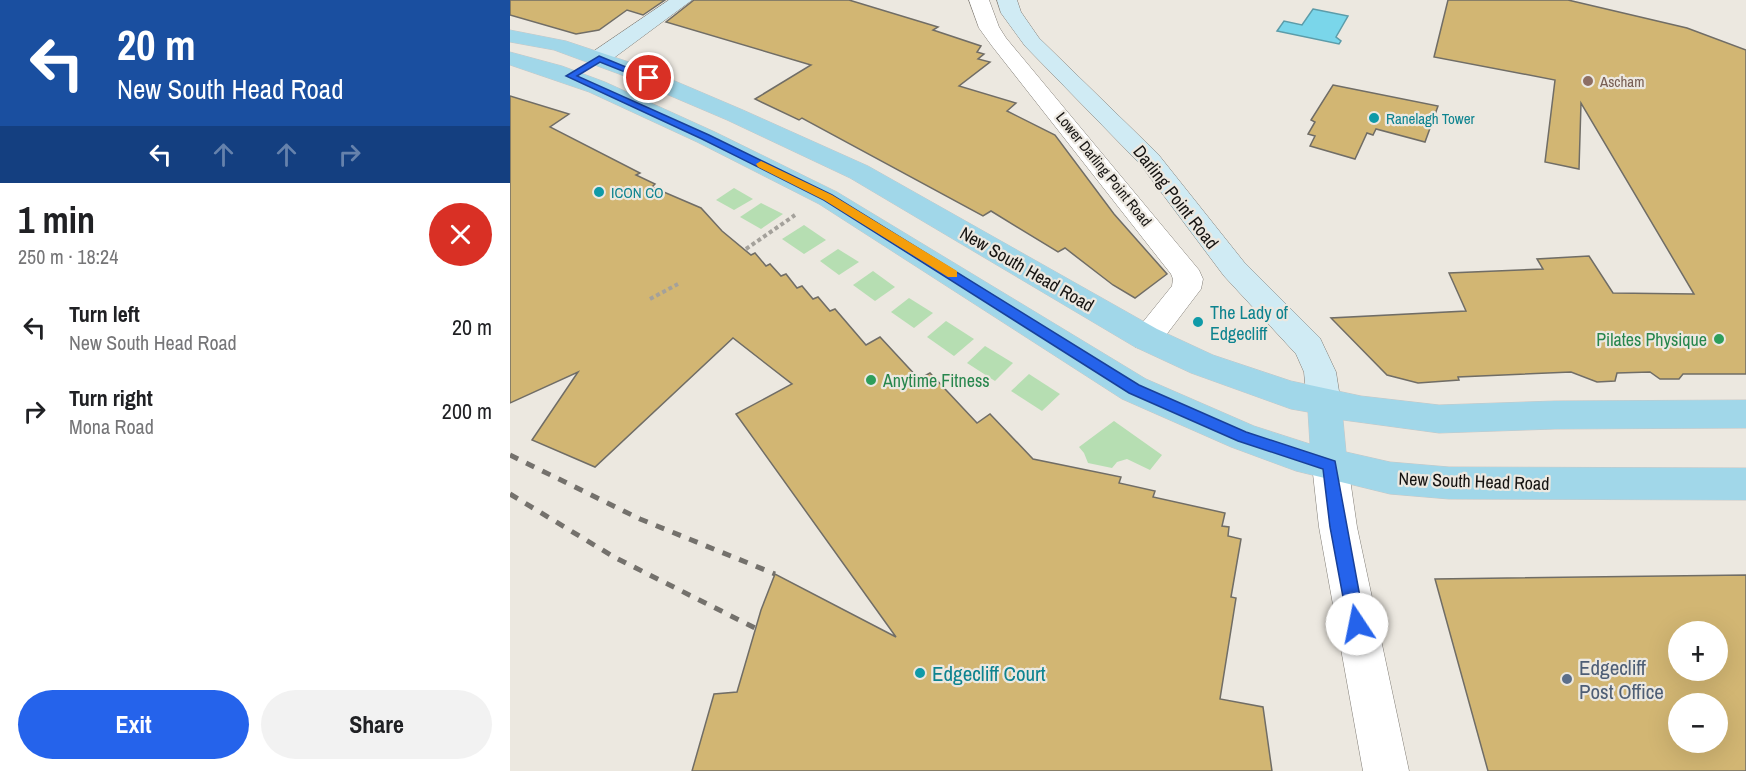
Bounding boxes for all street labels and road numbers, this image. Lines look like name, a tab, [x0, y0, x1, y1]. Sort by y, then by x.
street label: Lower Darling Point Road	[1051, 107, 1157, 231]
street label: Darling Point Road	[1128, 140, 1224, 254]
street label: New South Head Road	[955, 220, 1099, 318]
street label: New South Head Road	[1398, 466, 1550, 496]

